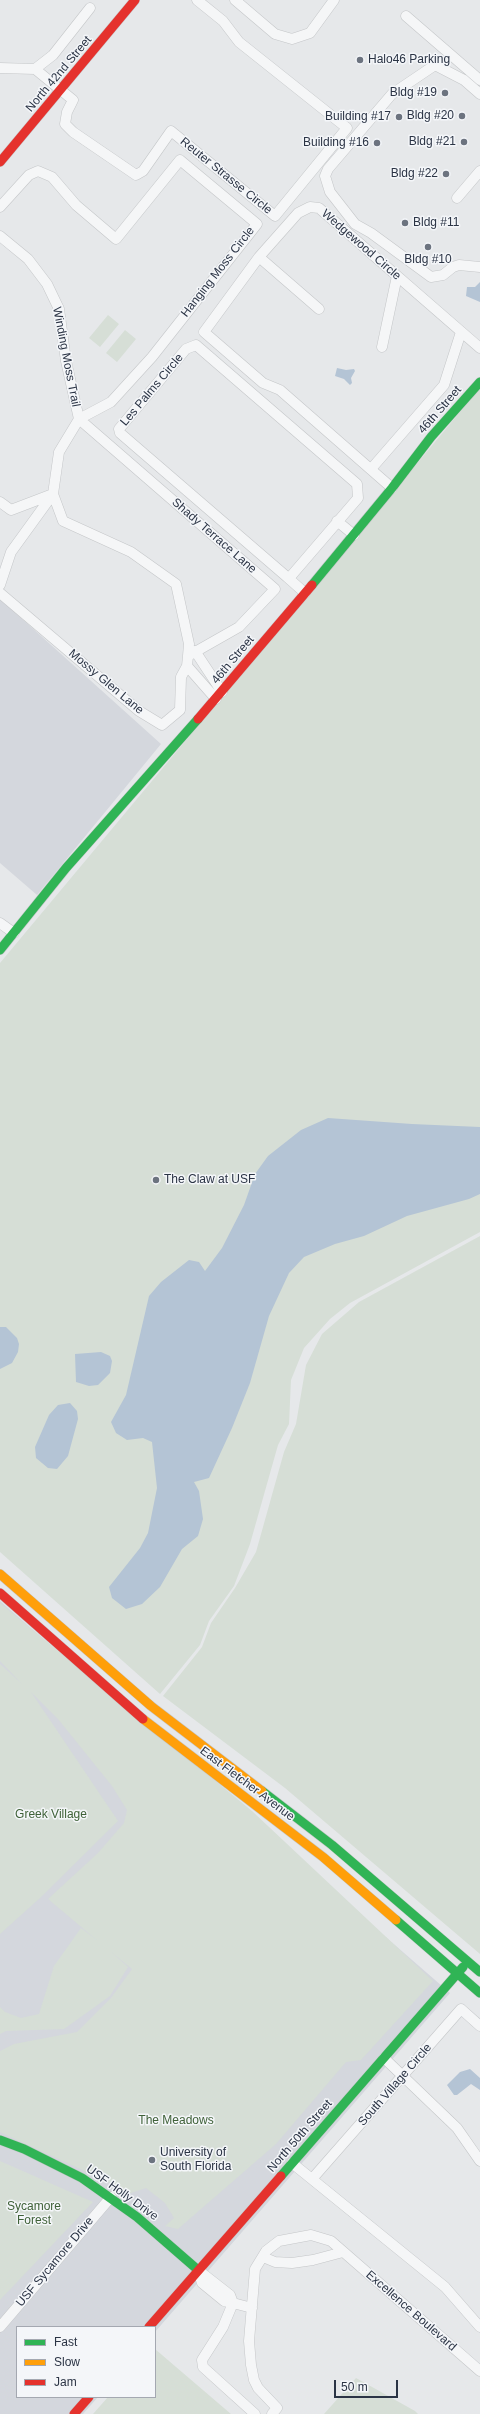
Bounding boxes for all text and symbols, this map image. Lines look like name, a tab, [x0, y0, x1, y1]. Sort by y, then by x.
street label: North 42nd Street	[23, 33, 95, 115]
place label: Halo46 Parking	[368, 53, 450, 67]
marker: Halo46 Parking	[355, 55, 365, 65]
place label: Bldg #19	[390, 86, 437, 100]
marker: Bldg #19	[440, 88, 450, 98]
place label: Bldg #20	[407, 109, 454, 123]
place label: Building #17	[325, 110, 391, 124]
marker: Bldg #20	[457, 111, 467, 121]
marker: Building #17	[394, 112, 404, 122]
street label: Reuter Strasse Circle	[177, 135, 275, 217]
place label: Bldg #21	[409, 135, 456, 149]
place label: Building #16	[303, 136, 369, 150]
marker: Bldg #21	[459, 137, 469, 147]
marker: Building #16	[372, 138, 382, 148]
place label: Bldg #22	[391, 167, 438, 181]
marker: Bldg #22	[441, 169, 451, 179]
street label: Wedgewood Circle	[318, 207, 404, 283]
place label: Bldg #11	[413, 216, 459, 230]
marker: Bldg #11	[400, 218, 410, 228]
street label: Hanging Moss Circle	[178, 224, 258, 320]
marker: Bldg #10	[423, 242, 433, 252]
place label: Bldg #10	[404, 253, 452, 267]
street label: Winding Moss Trail	[49, 306, 83, 408]
street label: Les Palms Circle	[118, 351, 186, 429]
street label: 46th Street	[415, 383, 465, 437]
street label: Shady Terrace Lane	[169, 495, 259, 577]
street label: 46th Street	[209, 633, 257, 687]
street label: Mossy Glen Lane	[66, 646, 146, 718]
place label: The Claw at USF	[164, 1173, 255, 1187]
marker: The Claw at USF	[151, 1175, 161, 1185]
street label: East Fletcher Avenue	[197, 1744, 297, 1824]
park label: Greek Village	[15, 1808, 87, 1822]
street label: South Village Circle	[355, 2041, 435, 2129]
street label: North 50th Street	[265, 2097, 335, 2175]
park label: The Meadows	[138, 2114, 214, 2128]
place label: University of South Florida	[160, 2146, 231, 2174]
marker: University of South Florida	[147, 2155, 157, 2165]
street label: USF Holly Drive	[83, 2162, 161, 2224]
park label: Sycamore Forest	[7, 2200, 61, 2228]
street label: USF Sycamore Drive	[13, 2214, 97, 2310]
street label: Excellence Boulevard	[363, 2268, 459, 2354]
legend	[16, 2326, 156, 2398]
text: Fast	[54, 2335, 77, 2349]
text: Slow	[54, 2355, 80, 2369]
scale bar	[336, 2372, 400, 2398]
text: Jam	[54, 2375, 77, 2389]
text: 50 m	[341, 2380, 368, 2394]

